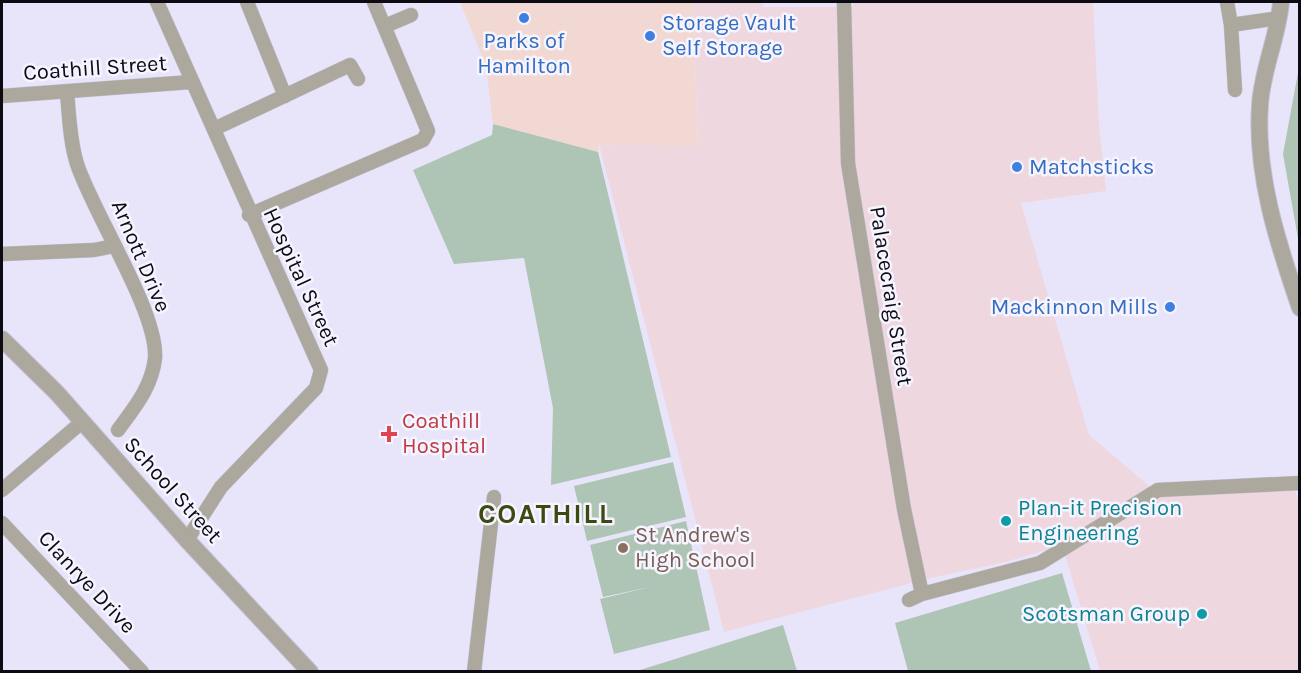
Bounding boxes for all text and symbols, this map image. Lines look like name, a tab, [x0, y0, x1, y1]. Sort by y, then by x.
place label: Storage Vault Self Storage	[662, 10, 796, 61]
marker: Parks of Hamilton	[517, 11, 531, 25]
place label: Parks of Hamilton	[477, 28, 571, 79]
marker: Storage Vault Self Storage	[643, 29, 657, 43]
street label: Coathill Street	[22, 50, 168, 86]
place label: Matchsticks	[1029, 154, 1154, 180]
marker: Matchsticks	[1010, 160, 1024, 174]
street label: Arnott Drive	[106, 196, 176, 316]
street label: Hospital Street	[258, 204, 344, 350]
street label: Palacecraig Street	[864, 204, 918, 388]
place label: Mackinnon Mills	[991, 294, 1158, 320]
marker: Mackinnon Mills	[1163, 300, 1177, 314]
place label: Coathill Hospital	[402, 408, 486, 459]
marker: Coathill Hospital	[380, 425, 398, 443]
street label: School Street	[119, 432, 227, 548]
place label: Plan-it Precision Engineering	[1018, 495, 1182, 546]
district label: COATHILL	[478, 497, 614, 530]
marker: Plan-it Precision Engineering	[999, 514, 1013, 528]
place label: St Andrew's High School	[635, 522, 755, 573]
street label: Clanrye Drive	[33, 525, 141, 639]
marker: St Andrew's High School	[616, 541, 630, 555]
place label: Scotsman Group	[1022, 601, 1190, 627]
marker: Scotsman Group	[1195, 607, 1209, 621]

